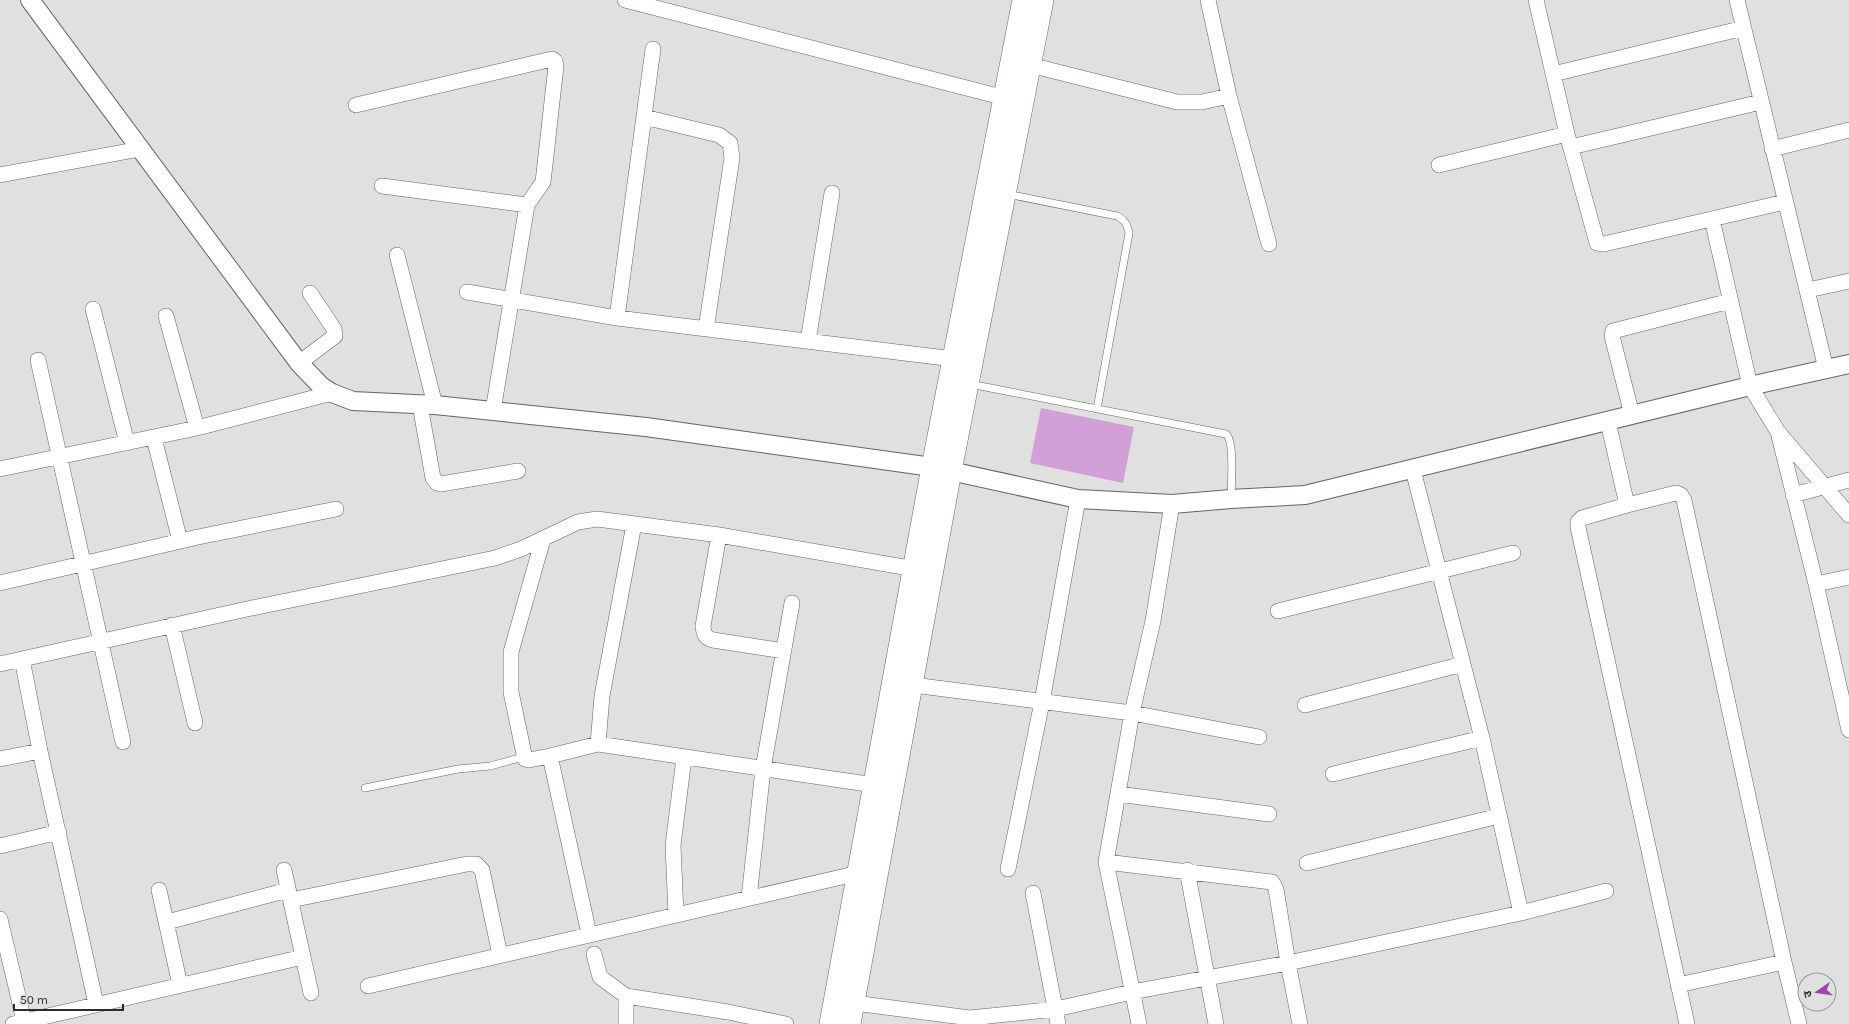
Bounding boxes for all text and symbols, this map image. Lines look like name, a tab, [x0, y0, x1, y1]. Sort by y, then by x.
north arrow	[1797, 972, 1837, 1012]
scale bar	[14, 986, 123, 1012]
text: उ	[1801, 989, 1815, 999]
text: 50 m	[20, 993, 48, 1007]

